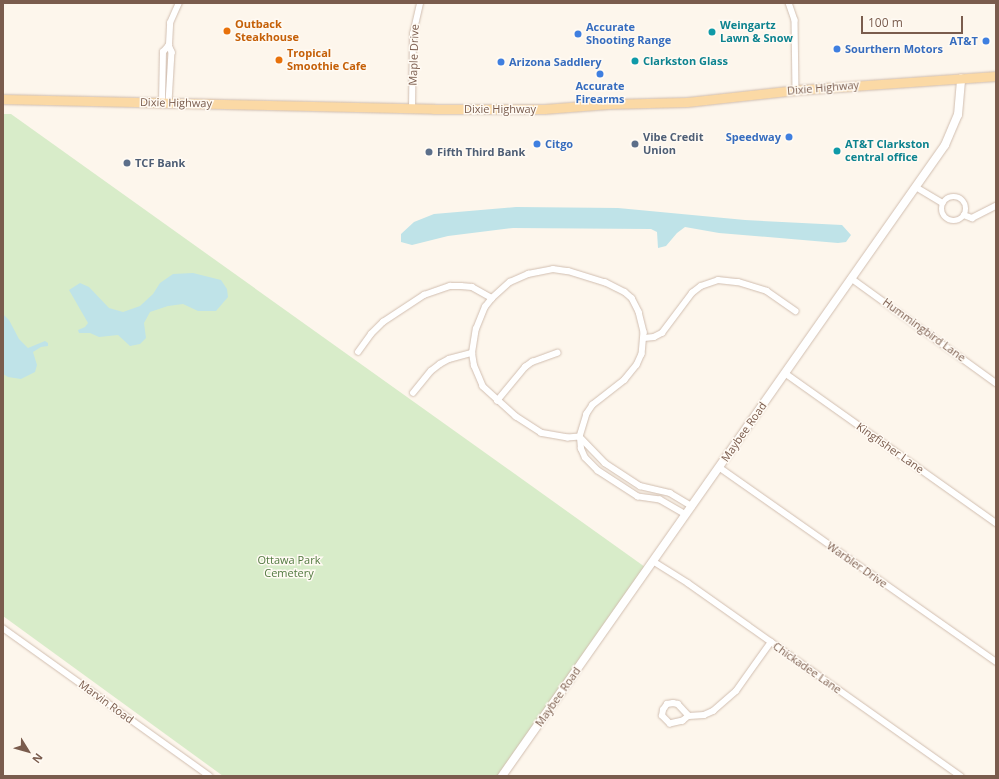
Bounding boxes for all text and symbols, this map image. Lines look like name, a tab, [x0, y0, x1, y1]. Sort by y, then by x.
scale bar	[863, 8, 965, 34]
text: 100 m	[868, 14, 903, 31]
place label: Outback Steakhouse	[235, 18, 299, 44]
place label: Weingartz Lawn & Snow	[720, 19, 793, 45]
place label: Accurate Shooting Range	[586, 21, 671, 47]
street label: Maple Drive	[406, 24, 422, 86]
marker: Outback Steakhouse	[222, 26, 232, 36]
marker: Weingartz Lawn & Snow	[707, 27, 717, 37]
marker: Accurate Shooting Range	[573, 29, 583, 39]
place label: AT&T	[949, 34, 978, 48]
marker: AT&T	[981, 36, 991, 46]
place label: Sourthern Motors	[845, 42, 943, 56]
marker: Sourthern Motors	[832, 44, 842, 54]
place label: Tropical Smoothie Cafe	[287, 47, 367, 73]
place label: Clarkston Glass	[643, 54, 728, 68]
marker: Tropical Smoothie Cafe	[274, 55, 284, 65]
place label: Arizona Saddlery	[509, 55, 602, 69]
marker: Clarkston Glass	[630, 56, 640, 66]
marker: Arizona Saddlery	[496, 57, 506, 67]
marker: Accurate Firearms	[595, 69, 605, 79]
street label: Dixie Highway	[787, 78, 859, 98]
place label: Accurate Firearms	[575, 80, 625, 106]
street label: Dixie Highway	[140, 96, 212, 110]
street label: Dixie Highway	[464, 102, 536, 116]
place label: Speedway	[726, 130, 781, 144]
place label: Vibe Credit Union	[643, 131, 703, 157]
marker: Speedway	[784, 132, 794, 142]
place label: Citgo	[545, 137, 573, 151]
place label: AT&T Clarkston central office	[845, 138, 930, 164]
marker: Citgo	[532, 139, 542, 149]
marker: Vibe Credit Union	[630, 139, 640, 149]
place label: Fifth Third Bank	[437, 145, 525, 159]
marker: AT&T Clarkston central office	[832, 146, 842, 156]
marker: Fifth Third Bank	[424, 147, 434, 157]
place label: TCF Bank	[135, 156, 185, 170]
marker: TCF Bank	[122, 158, 132, 168]
street label: Hummingbird Lane	[880, 296, 968, 364]
street label: Maybee Road	[719, 400, 769, 464]
street label: Kingfisher Lane	[854, 420, 926, 476]
street label: Warbler Drive	[824, 539, 890, 591]
park label: Ottawa Park Cemetery	[257, 554, 321, 580]
street label: Chickadee Lane	[770, 640, 844, 696]
street label: Maybee Road	[533, 665, 583, 729]
street label: Marvin Road	[76, 678, 136, 726]
north arrow	[8, 731, 48, 771]
text: N	[29, 750, 47, 767]

